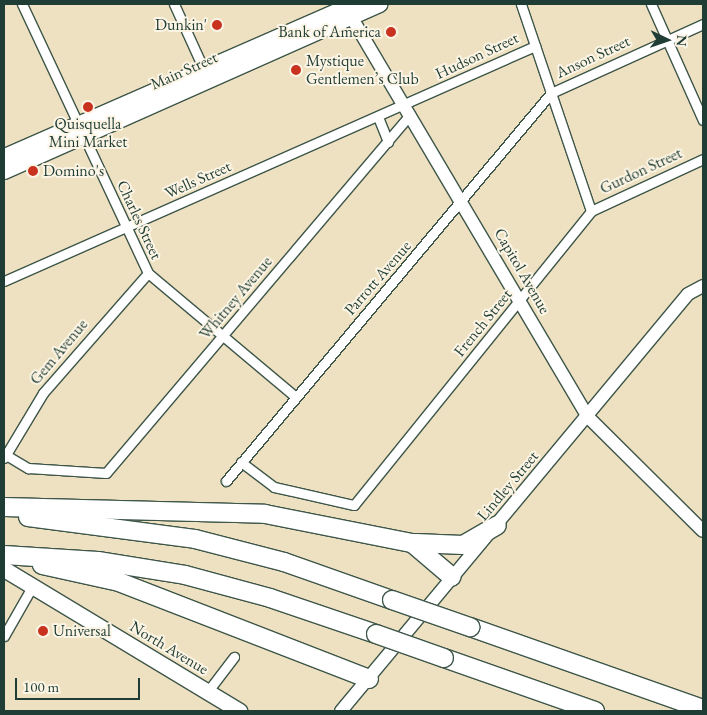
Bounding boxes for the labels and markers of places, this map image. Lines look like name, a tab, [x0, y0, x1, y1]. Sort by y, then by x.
place label: Dunkin'	[155, 15, 207, 35]
marker: Dunkin'	[211, 19, 223, 31]
place label: Bank of America	[278, 22, 381, 42]
marker: Bank of America	[385, 26, 397, 38]
place label: Mystique Gentlemen’s Club	[306, 51, 419, 89]
marker: Mystique Gentlemen’s Club	[290, 64, 302, 76]
marker: Quisquella Mini Market	[82, 101, 94, 113]
place label: Quisquella Mini Market	[49, 114, 127, 152]
place label: Domino's	[43, 161, 104, 181]
marker: Domino's	[27, 165, 39, 177]
place label: Universal	[53, 621, 111, 641]
marker: Universal	[37, 625, 49, 637]

